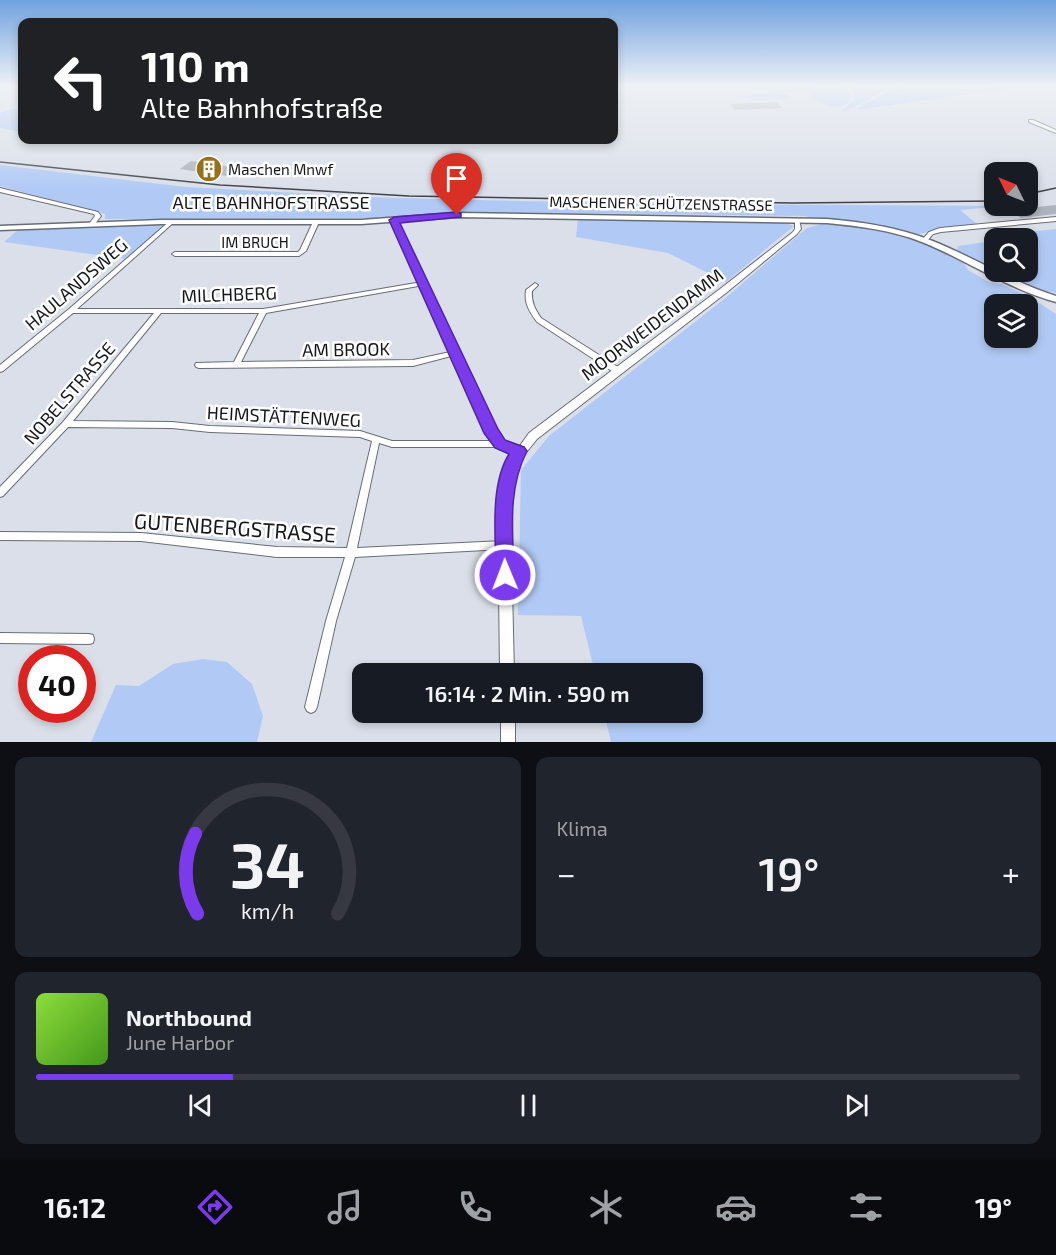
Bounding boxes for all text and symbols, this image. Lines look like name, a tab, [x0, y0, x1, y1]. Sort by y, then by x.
text: 110 m	[141, 40, 250, 90]
icon: left	[42, 42, 120, 120]
text: Alte Bahnhofstraße	[141, 91, 383, 123]
pin	[431, 153, 482, 215]
building icon: Maschen Mnwf	[194, 154, 224, 184]
place label: Maschen Mnwf	[228, 160, 333, 178]
icon: arrive	[440, 162, 473, 195]
north arrow	[984, 162, 1038, 216]
map controls	[984, 162, 1038, 348]
street label: ALTE BAHNHOFSTRASSE	[172, 191, 370, 213]
street label: MASCHENER SCHÜTZENSTRASSE	[549, 192, 773, 214]
button: search	[984, 228, 1038, 282]
street label: HAULANDSWEG	[20, 233, 132, 335]
street label: IM BRUCH	[221, 233, 289, 251]
street label: MOORWEIDENDAMM	[577, 263, 727, 385]
street label: MILCHBERG	[181, 281, 277, 307]
button: layers	[984, 294, 1038, 348]
street label: NOBELSTRASSE	[19, 337, 119, 449]
street label: AM BROOK	[302, 337, 391, 361]
street label: HEIMSTÄTTENWEG	[206, 401, 362, 431]
street label: GUTENBERGSTRASSE	[133, 507, 337, 547]
position arrow	[473, 543, 537, 607]
speed limit sign: 40	[18, 645, 96, 723]
text: 16:14 · 2 Min. · 590 m	[425, 680, 630, 706]
text: Klima	[557, 816, 608, 840]
text: 34	[230, 826, 305, 901]
text: 19°	[758, 846, 819, 900]
text: −	[557, 853, 576, 893]
text: +	[1002, 853, 1020, 893]
text: km/h	[241, 898, 294, 923]
text: Northbound	[126, 1004, 252, 1030]
text: June Harbor	[126, 1030, 234, 1054]
icon: previous	[184, 1089, 217, 1122]
icon: pause	[512, 1089, 545, 1122]
icon: next	[840, 1089, 873, 1122]
icon: directions	[194, 1186, 236, 1228]
icon: music	[324, 1186, 366, 1228]
icon: phone	[454, 1186, 496, 1228]
icon: climate	[585, 1186, 627, 1228]
icon: car	[715, 1186, 757, 1228]
icon: filters	[845, 1186, 887, 1228]
text: 16:12	[44, 1191, 106, 1223]
text: 19°	[975, 1191, 1012, 1223]

